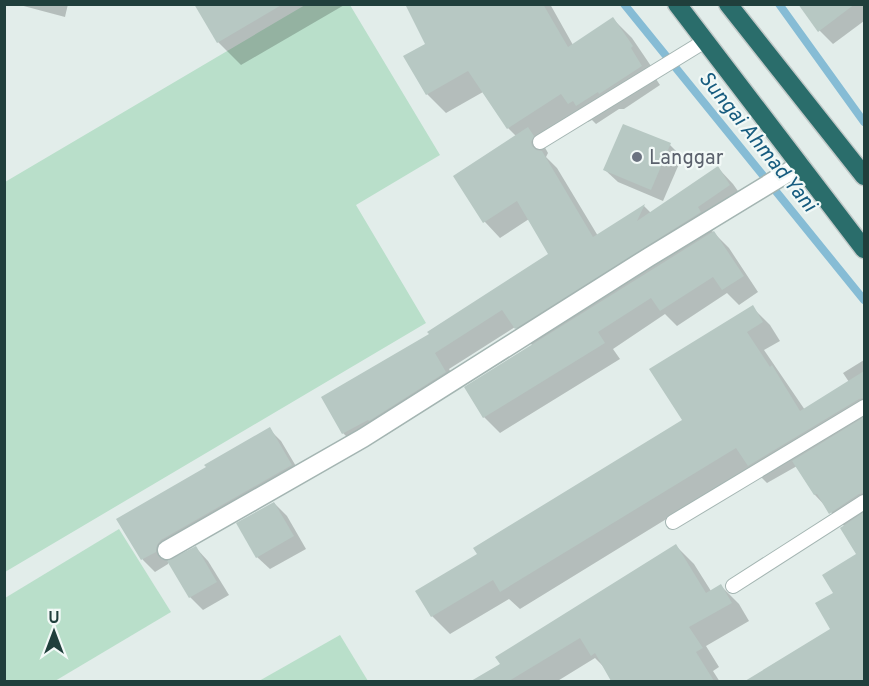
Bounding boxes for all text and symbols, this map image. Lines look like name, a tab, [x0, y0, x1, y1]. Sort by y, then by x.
water label: Sungai Ahmad Yani	[692, 66, 823, 219]
place label: Langgar	[649, 146, 724, 172]
marker: Langgar	[630, 150, 644, 164]
north arrow	[24, 602, 84, 662]
text: U	[48, 609, 60, 629]

